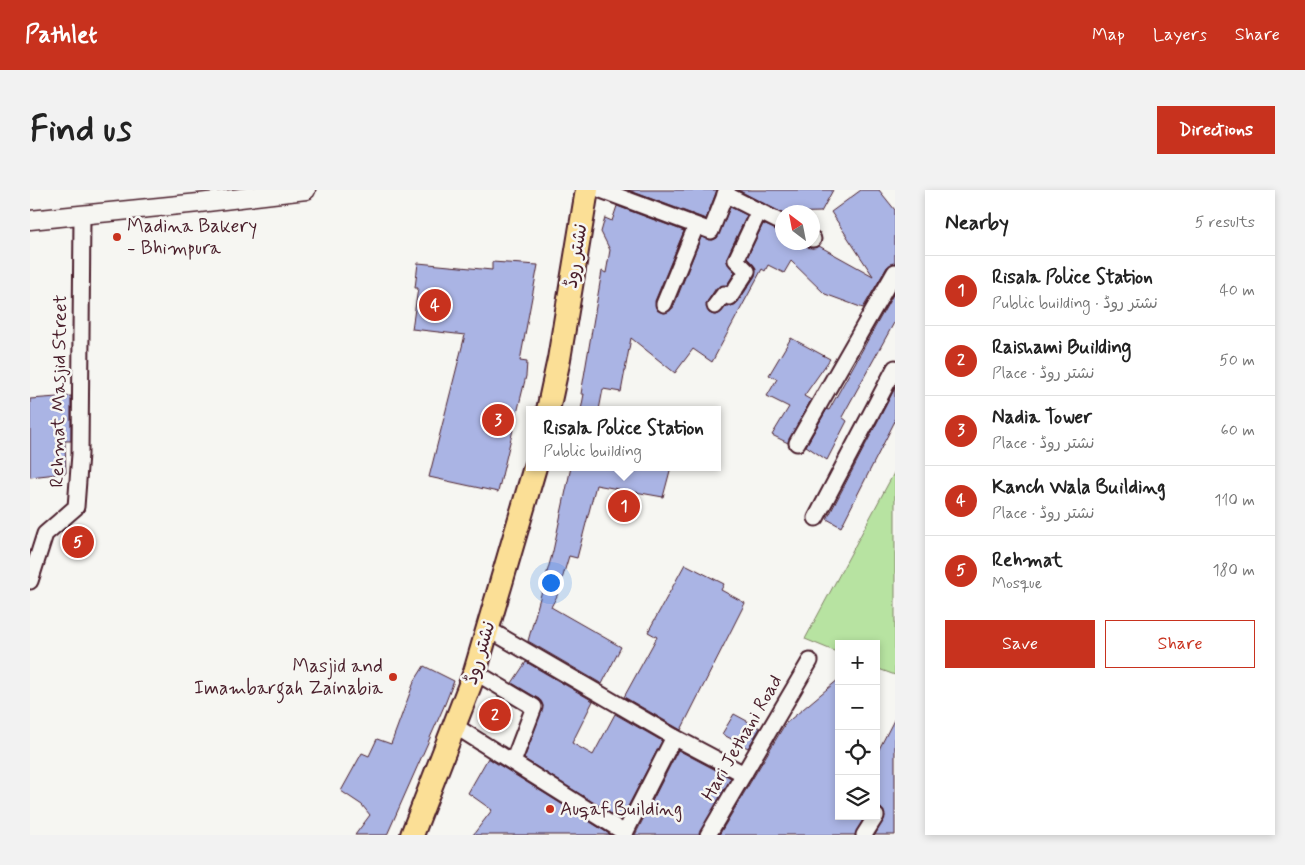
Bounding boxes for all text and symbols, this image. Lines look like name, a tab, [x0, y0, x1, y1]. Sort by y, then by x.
text: Pathlet	[25, 20, 97, 51]
text: Map	[1092, 23, 1125, 47]
text: Layers	[1153, 23, 1207, 47]
text: Share	[1235, 23, 1280, 47]
button: Directions	[1157, 106, 1275, 154]
text: Find us	[30, 107, 132, 153]
north arrow	[775, 205, 820, 250]
text: Nearby	[945, 209, 1009, 237]
text: 5 results	[1195, 212, 1255, 233]
place label: Madina Bakery - Bhimpura	[127, 214, 257, 261]
street label: نشتر روڈ	[559, 222, 593, 290]
marker: Madina Bakery - Bhimpura	[111, 231, 123, 243]
text: Risala Police Station	[992, 265, 1153, 290]
text: 1	[957, 280, 965, 301]
text: 40 m	[1219, 280, 1255, 301]
pin: 4	[419, 286, 451, 324]
text: Public building · نشتر روڈ	[992, 293, 1158, 314]
street label: Rehmat Masjid Street	[45, 294, 73, 488]
text: Raishami Building	[992, 335, 1131, 360]
text: 2	[957, 350, 965, 371]
text: 50 m	[1219, 350, 1255, 371]
text: Place · نشتر روڈ	[992, 363, 1094, 384]
pin: 3	[482, 401, 514, 439]
text: Nadia Tower	[992, 405, 1092, 430]
popup	[526, 406, 721, 471]
text: Risala Police Station	[543, 416, 704, 441]
text: 3	[957, 420, 965, 441]
text: 60 m	[1221, 420, 1255, 441]
text: Place · نشتر روڈ	[992, 433, 1094, 454]
text: Public building	[543, 441, 642, 462]
text: Kanch Wala Building	[992, 475, 1166, 500]
pin: 1	[608, 487, 640, 525]
text: 4	[956, 490, 966, 511]
text: 110 m	[1214, 490, 1255, 511]
text: Place · نشتر روڈ	[992, 503, 1094, 524]
pin: 5	[62, 523, 94, 561]
text: Rehmat	[992, 548, 1063, 573]
text: 5	[956, 560, 966, 581]
text: 180 m	[1212, 560, 1255, 581]
your location	[538, 570, 564, 596]
text: Mosque	[992, 573, 1042, 594]
street label: نشتر روڈ	[459, 618, 501, 688]
button: Save	[945, 620, 1095, 668]
button: Share	[1105, 620, 1255, 668]
map controls	[835, 640, 880, 820]
button: +	[835, 640, 880, 685]
place label: Masjid and Imambargah Zainabia	[194, 654, 384, 704]
street label: Hari Jethani Road	[696, 670, 788, 806]
marker: Masjid and Imambargah Zainabia	[387, 671, 399, 683]
button: −	[835, 685, 880, 730]
pin: 2	[479, 696, 511, 734]
button: locate	[835, 730, 880, 775]
button: layers	[835, 775, 880, 820]
place label: Auqaf Building	[560, 797, 682, 823]
marker: Auqaf Building	[544, 803, 556, 815]

